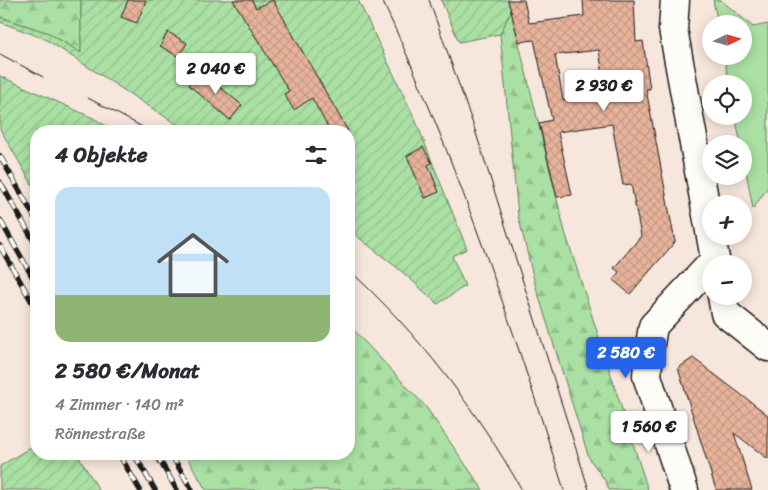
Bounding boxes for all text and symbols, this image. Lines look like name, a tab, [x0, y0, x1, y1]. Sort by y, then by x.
north arrow	[702, 15, 752, 65]
map controls	[702, 15, 752, 305]
pin: 2 040 €	[170, 52, 262, 95]
text: 2 040 €	[187, 54, 245, 83]
pin: 2 930 €	[558, 70, 650, 112]
text: 2 930 €	[576, 71, 632, 100]
button: locate	[702, 75, 752, 125]
button: layers	[702, 135, 752, 185]
text: 4 Objekte	[55, 136, 147, 174]
icon: filters	[302, 141, 330, 169]
button: +	[702, 195, 752, 245]
icon: home	[148, 220, 238, 310]
button: −	[702, 255, 752, 305]
pin: 2 580 €	[580, 336, 672, 379]
text: 2 580 €	[597, 338, 655, 367]
text: 2 580 €/Monat	[55, 352, 200, 390]
text: 4 Zimmer · 140 m²	[55, 390, 184, 419]
pin: 1 560 €	[603, 410, 695, 453]
text: 1 560 €	[622, 412, 676, 441]
text: Rönnestraße	[55, 419, 145, 448]

